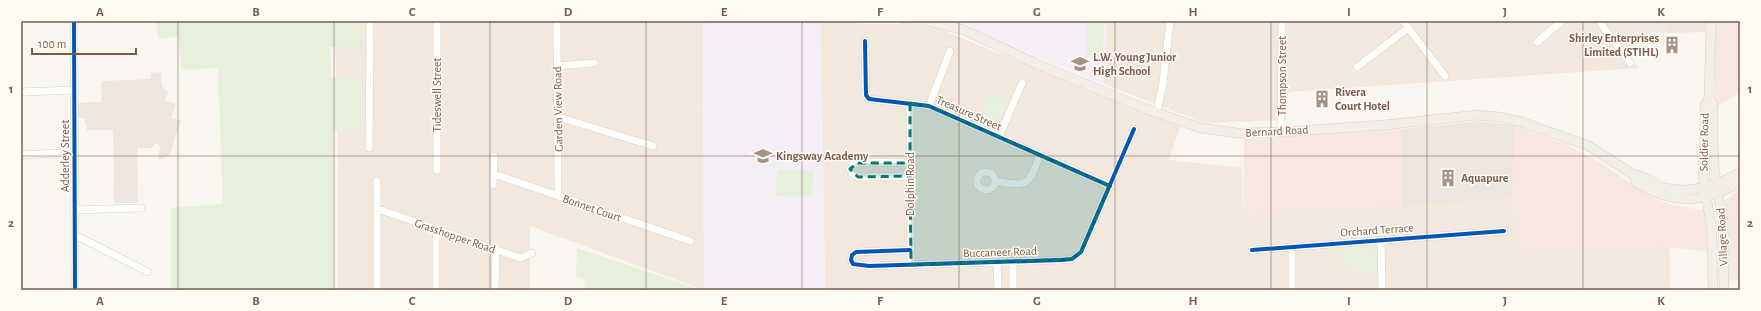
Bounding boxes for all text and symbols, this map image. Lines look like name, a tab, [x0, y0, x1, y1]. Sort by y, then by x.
text: A	[96, 6, 104, 19]
text: B	[252, 6, 260, 19]
text: C	[409, 6, 416, 19]
text: D	[564, 6, 573, 19]
text: E	[721, 6, 728, 19]
text: F	[877, 6, 884, 19]
text: G	[1033, 6, 1041, 19]
text: H	[1188, 6, 1198, 19]
text: I	[1347, 6, 1351, 19]
text: J	[1503, 6, 1507, 19]
text: K	[1657, 6, 1665, 19]
scale bar	[32, 30, 136, 56]
place label: Shirley Enterprises Limited (STIHL)	[1569, 32, 1659, 59]
building icon: Shirley Enterprises Limited (STIHL)	[1662, 35, 1682, 55]
street label: Thompson Street	[1276, 36, 1288, 116]
text: 100 m	[38, 38, 66, 50]
place label: L.W. Young Junior High School	[1093, 51, 1177, 77]
school or university icon: L.W. Young Junior High School	[1070, 54, 1090, 74]
street label: Tideswell Street	[431, 58, 443, 132]
street label: Garden View Road	[551, 66, 565, 152]
text: 1	[9, 83, 13, 96]
text: 1	[1748, 83, 1752, 96]
place label: Rivera Court Hotel	[1335, 86, 1390, 112]
building icon: Rivera Court Hotel	[1312, 89, 1332, 109]
street label: Treasure Street	[935, 93, 1004, 133]
street label: Soldier Road	[1697, 113, 1711, 171]
street label: Adderley Street	[59, 120, 72, 192]
street label: Bernard Road	[1245, 123, 1309, 139]
school or university icon: Kingsway Academy	[753, 146, 773, 166]
place label: Kingsway Academy	[776, 150, 869, 163]
street label: Dolphin Road	[904, 152, 916, 216]
building icon: Aquapure	[1438, 168, 1458, 188]
place label: Aquapure	[1461, 172, 1509, 184]
street label: Bonnet Court	[561, 192, 623, 224]
street label: Village Road	[1714, 208, 1730, 266]
text: 2	[8, 217, 14, 230]
street label: Grasshopper Road	[413, 217, 497, 255]
text: 2	[1747, 217, 1753, 230]
street label: Orchard Terrace	[1340, 221, 1414, 239]
street label: Buccaneer Road	[963, 245, 1037, 259]
text: A	[96, 295, 104, 308]
text: B	[252, 295, 260, 308]
text: C	[409, 295, 416, 308]
text: D	[564, 295, 573, 308]
text: E	[721, 295, 728, 308]
text: F	[877, 295, 884, 308]
text: G	[1033, 295, 1041, 308]
text: H	[1188, 295, 1198, 308]
text: I	[1347, 295, 1351, 308]
text: J	[1503, 295, 1507, 308]
text: K	[1657, 295, 1665, 308]

